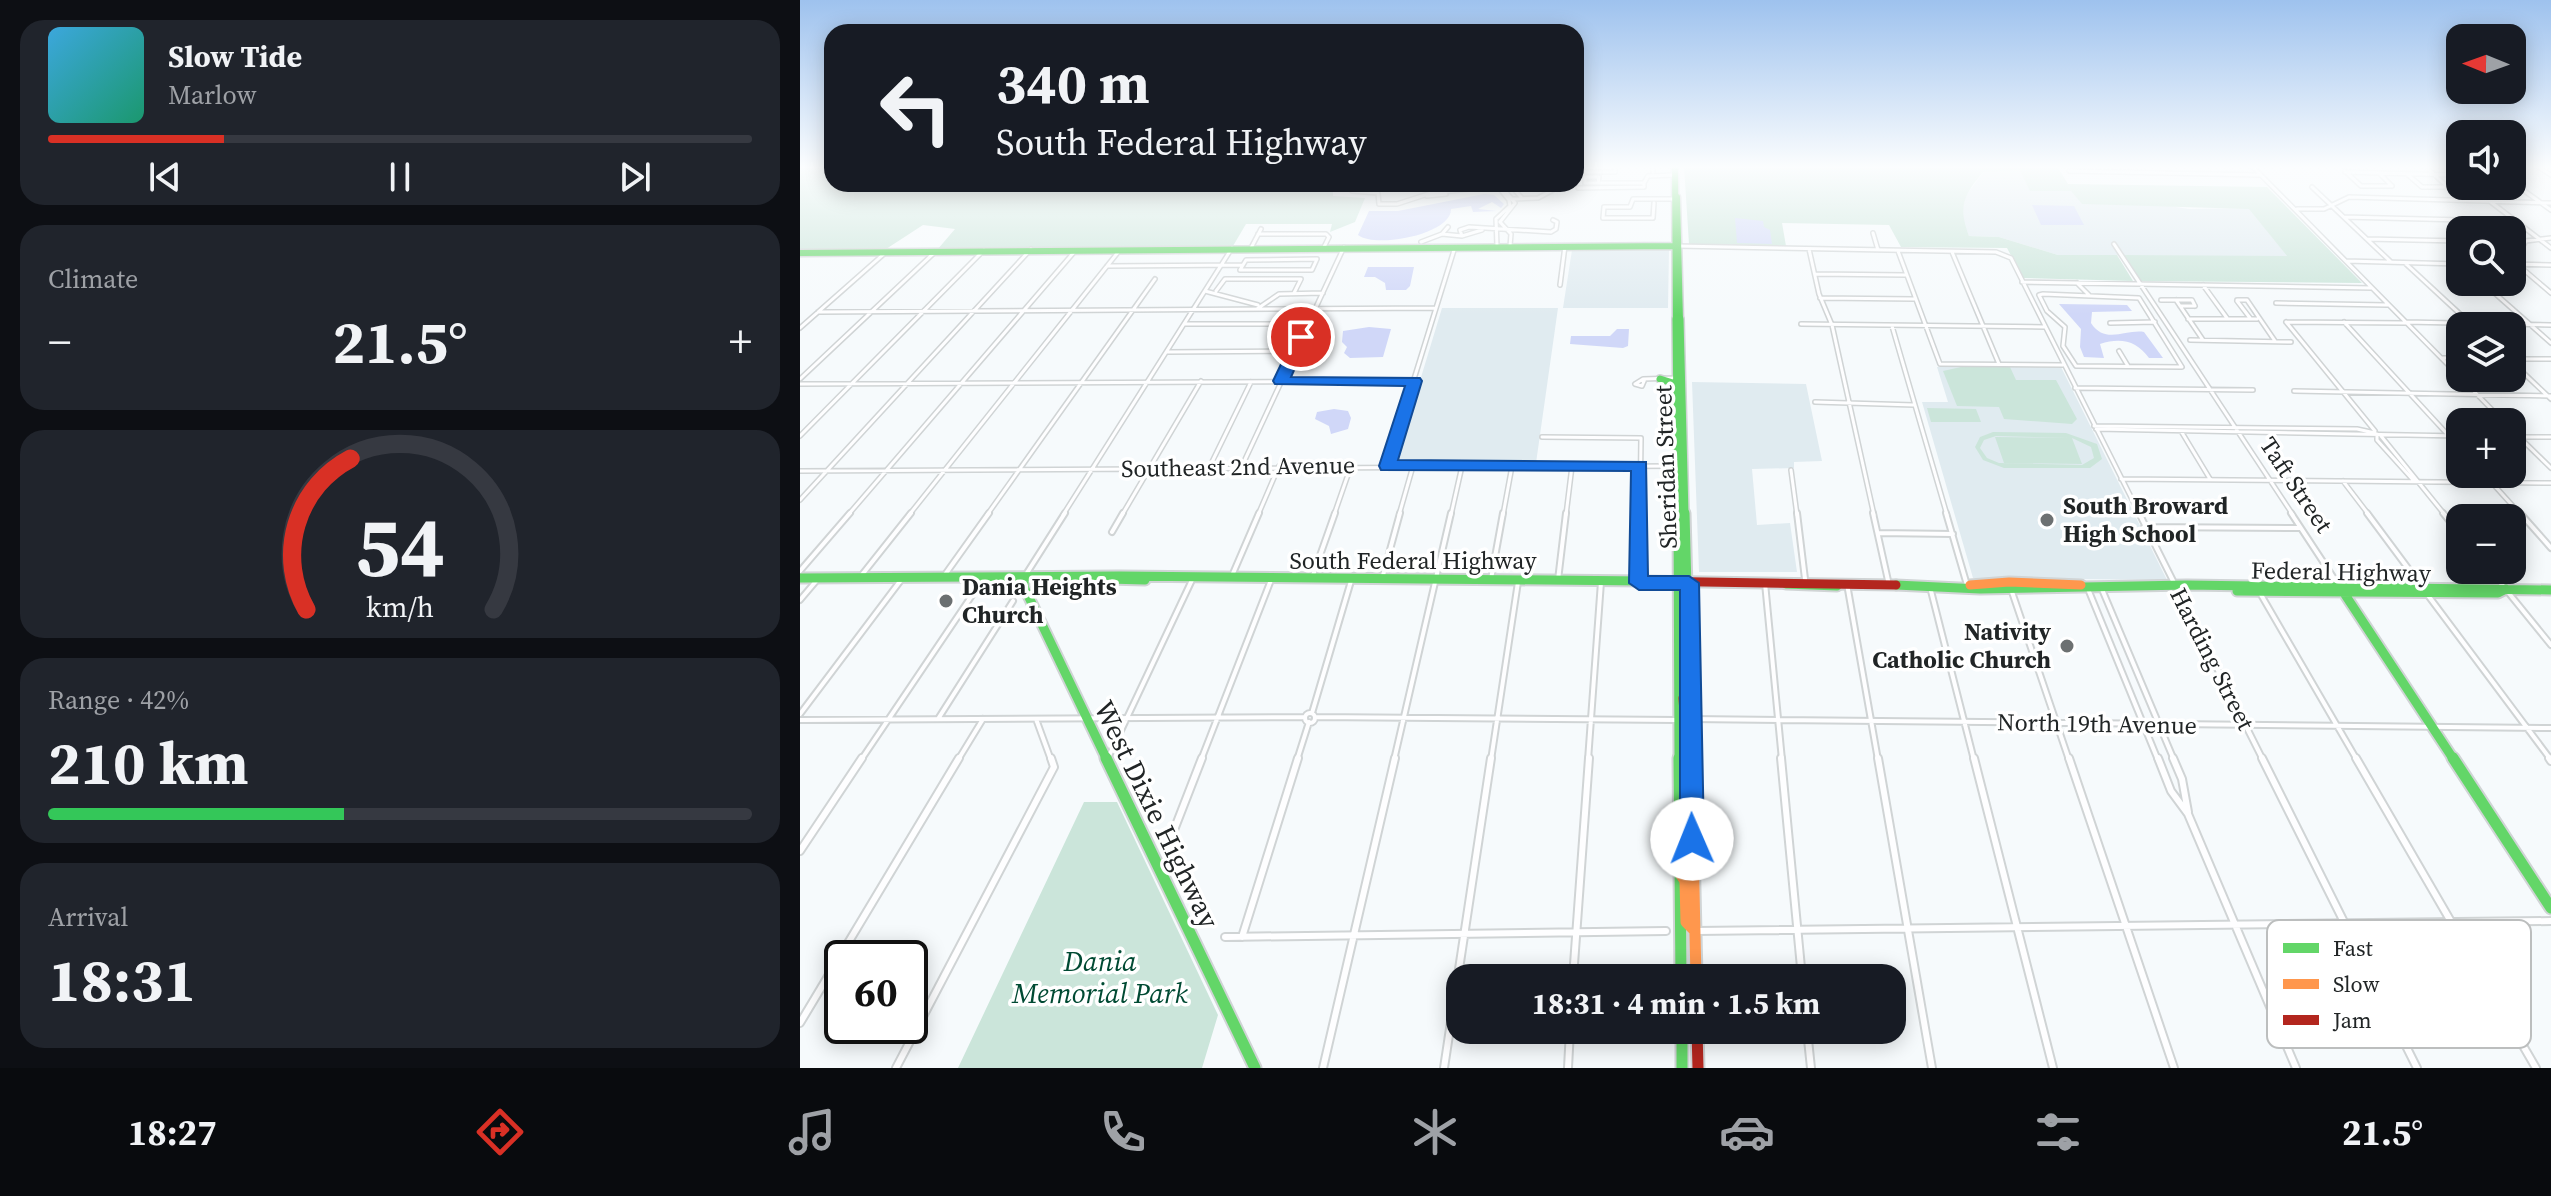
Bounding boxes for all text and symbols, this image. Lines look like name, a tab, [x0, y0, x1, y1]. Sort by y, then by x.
north arrow	[2446, 24, 2526, 104]
map controls	[2446, 24, 2526, 584]
text: Slow Tide	[168, 36, 302, 77]
text: 340 m	[996, 45, 1150, 122]
icon: left	[864, 56, 968, 160]
text: Marlow	[168, 77, 257, 113]
text: South Federal Highway	[996, 118, 1367, 167]
button: sound	[2446, 120, 2526, 200]
icon: previous	[143, 155, 187, 199]
icon: pause	[378, 155, 422, 199]
icon: next	[613, 155, 657, 199]
button: search	[2446, 216, 2526, 296]
text: Climate	[48, 261, 138, 297]
text: 21.5°	[332, 301, 468, 383]
pin	[1267, 303, 1335, 371]
text: −	[48, 311, 71, 372]
text: +	[729, 311, 752, 372]
button: layers	[2446, 312, 2526, 392]
icon: arrive	[1279, 315, 1323, 359]
street label: Sheridan Street	[1646, 384, 1685, 549]
button: +	[2446, 408, 2526, 488]
street label: Taft Street	[2252, 430, 2341, 539]
street label: Southeast 2nd Avenue	[1121, 448, 1355, 485]
place label: South Broward High School	[2063, 489, 2228, 550]
text: 54	[355, 490, 445, 604]
button: −	[2446, 504, 2526, 584]
marker: South Broward High School	[2038, 511, 2056, 529]
street label: South Federal Highway	[1289, 544, 1537, 577]
street label: Federal Highway	[2251, 553, 2432, 590]
place label: Dania Heights Church	[962, 570, 1117, 631]
street label: Harding Street	[2162, 582, 2263, 736]
text: km/h	[366, 587, 434, 627]
marker: Dania Heights Church	[937, 592, 955, 610]
place label: Nativity Catholic Church	[1872, 615, 2051, 676]
marker: Nativity Catholic Church	[2058, 637, 2076, 655]
text: Range · 42%	[48, 682, 189, 718]
street label: West Dixie Highway	[1085, 694, 1229, 935]
street label: North 19th Avenue	[1997, 705, 2197, 742]
text: 210 km	[48, 722, 249, 804]
position arrow	[1650, 797, 1734, 881]
text: Arrival	[48, 899, 128, 935]
legend	[2267, 920, 2531, 1048]
text: Fast	[2333, 933, 2374, 963]
text: 18:31	[48, 939, 196, 1021]
speed limit sign: 60	[824, 940, 928, 1044]
park label: Dania Memorial Park	[1011, 942, 1189, 1012]
text: Slow	[2333, 969, 2380, 999]
text: 18:31 · 4 min · 1.5 km	[1532, 983, 1820, 1024]
text: Jam	[2332, 1005, 2372, 1035]
icon: directions	[472, 1104, 528, 1160]
icon: music	[784, 1104, 840, 1160]
icon: phone	[1095, 1104, 1151, 1160]
icon: climate	[1407, 1104, 1463, 1160]
icon: car	[1719, 1104, 1775, 1160]
icon: filters	[2030, 1104, 2086, 1160]
text: 18:27	[128, 1108, 217, 1157]
text: 21.5°	[2342, 1108, 2423, 1157]

